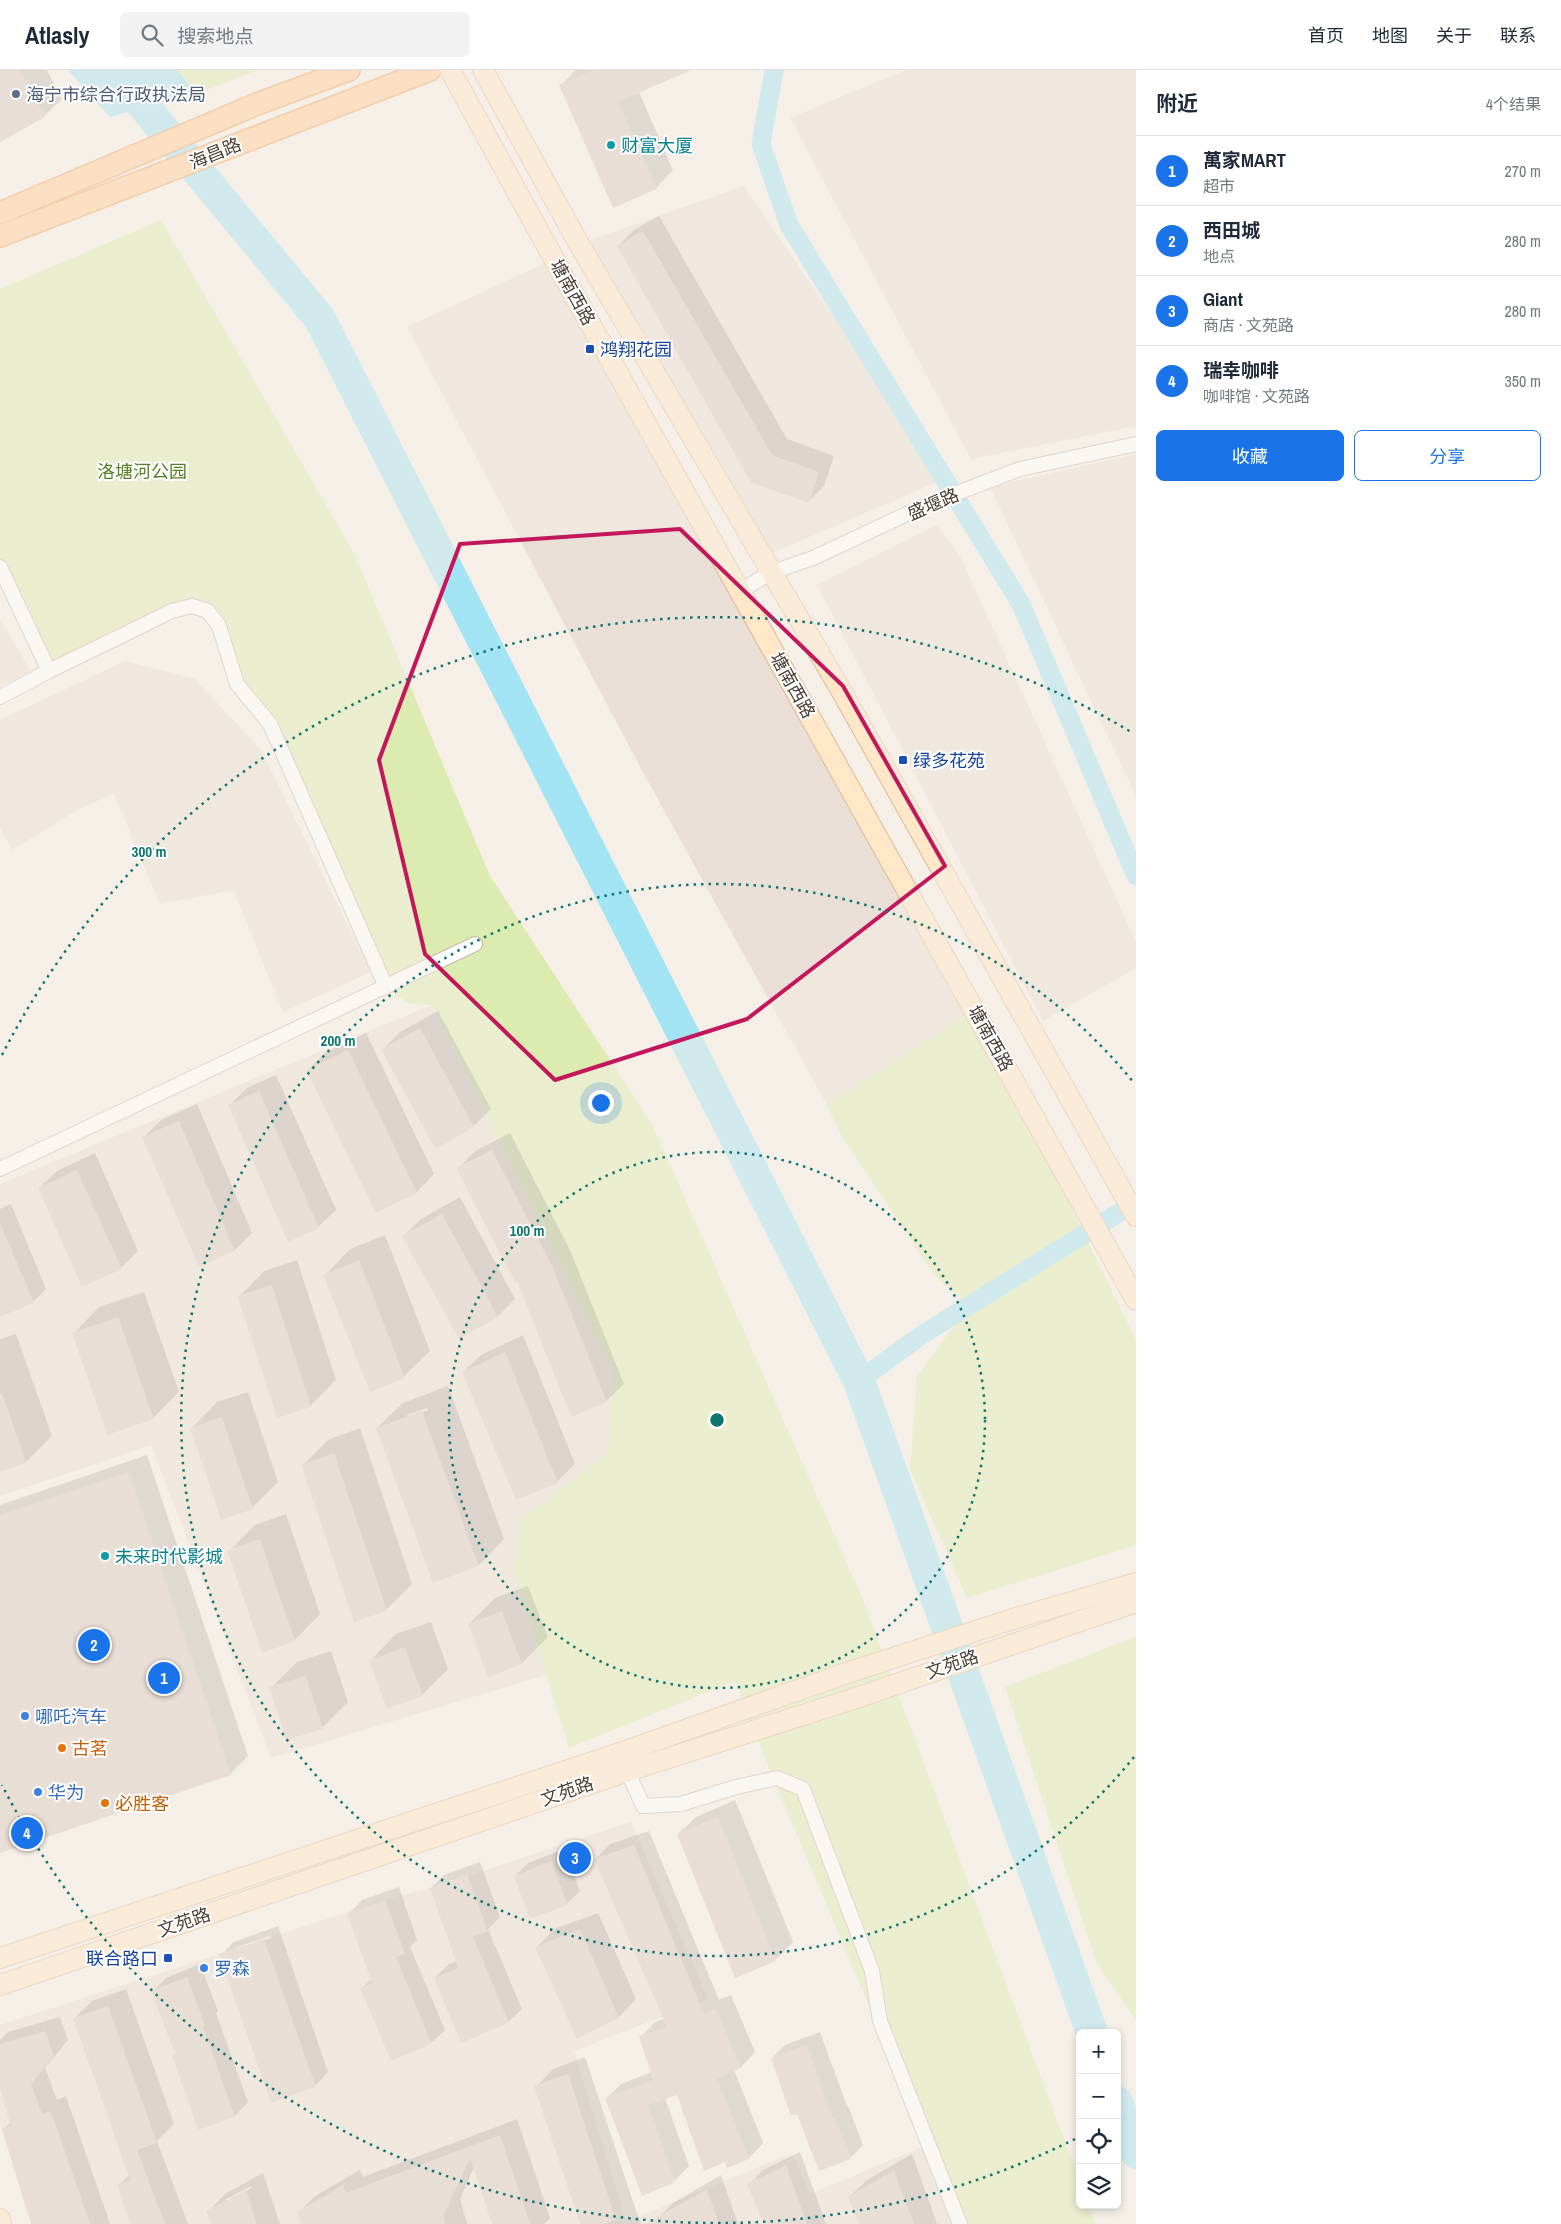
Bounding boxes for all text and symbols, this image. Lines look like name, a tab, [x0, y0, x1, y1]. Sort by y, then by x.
search box	[120, 12, 470, 57]
text: Atlasly	[25, 19, 90, 51]
icon: search	[138, 21, 166, 49]
text: 搜索地点	[178, 23, 254, 49]
text: 首页	[1308, 23, 1344, 48]
text: 地图	[1372, 23, 1408, 48]
text: 关于	[1436, 23, 1472, 48]
text: 联系	[1500, 23, 1536, 48]
place label: 海宁市综合行政执法局	[26, 82, 206, 107]
marker: 海宁市综合行政执法局	[10, 88, 22, 100]
text: 附近	[1156, 89, 1198, 118]
text: 4个结果	[1486, 93, 1541, 115]
street label: 海昌路	[185, 131, 245, 175]
place label: 财富大厦	[621, 133, 693, 158]
marker: 财富大厦	[605, 139, 617, 151]
text: 萬家MART	[1203, 147, 1286, 173]
text: 1	[1168, 160, 1176, 182]
text: 270 m	[1505, 160, 1541, 182]
text: 超市	[1203, 175, 1235, 197]
text: 西田城	[1203, 217, 1260, 243]
text: 2	[1168, 230, 1176, 252]
text: 280 m	[1505, 230, 1541, 252]
text: 地点	[1203, 245, 1235, 267]
street label: 塘南西路	[545, 254, 601, 330]
text: Giant	[1203, 286, 1243, 312]
text: 3	[1168, 300, 1176, 322]
text: 280 m	[1505, 300, 1541, 322]
text: 商店 · 文苑路	[1203, 314, 1294, 336]
place label: 鸿翔花园	[600, 337, 672, 362]
marker: 鸿翔花园	[584, 343, 596, 355]
text: 瑞幸咖啡	[1203, 357, 1279, 383]
text: 4	[1168, 370, 1176, 392]
text: 350 m	[1505, 370, 1541, 392]
text: 咖啡馆 · 文苑路	[1203, 385, 1310, 407]
button: 收藏	[1156, 430, 1344, 481]
button: 分享	[1354, 430, 1541, 481]
park label: 洛塘河公园	[97, 459, 187, 484]
street label: 盛堰路	[903, 482, 963, 526]
street label: 塘南西路	[765, 647, 821, 723]
place label: 绿多花苑	[913, 748, 985, 773]
marker: 绿多花苑	[897, 754, 909, 766]
text: 300 m	[132, 841, 166, 862]
street label: 塘南西路	[963, 1000, 1019, 1076]
text: 200 m	[321, 1030, 355, 1051]
your location	[588, 1090, 614, 1116]
text: 100 m	[510, 1220, 544, 1241]
centre of rings	[708, 1411, 726, 1429]
place label: 未来时代影城	[115, 1544, 223, 1569]
marker: 未来时代影城	[99, 1550, 111, 1562]
pin: 2	[78, 1626, 110, 1664]
street label: 文苑路	[922, 1643, 982, 1685]
pin: 1	[148, 1659, 180, 1697]
place label: 哪吒汽车	[35, 1704, 107, 1729]
marker: 哪吒汽车	[19, 1710, 31, 1722]
place label: 古茗	[72, 1736, 108, 1761]
marker: 古茗	[56, 1742, 68, 1754]
street label: 文苑路	[537, 1770, 597, 1812]
place label: 华为	[48, 1780, 84, 1805]
marker: 华为	[32, 1786, 44, 1798]
place label: 必胜客	[115, 1791, 169, 1816]
marker: 必胜客	[99, 1797, 111, 1809]
pin: 4	[11, 1814, 43, 1852]
pin: 3	[559, 1839, 591, 1877]
street label: 文苑路	[154, 1901, 214, 1943]
place label: 联合路口	[86, 1946, 158, 1971]
marker: 联合路口	[162, 1952, 174, 1964]
place label: 罗森	[214, 1956, 250, 1981]
marker: 罗森	[198, 1962, 210, 1974]
map controls	[1076, 2029, 1121, 2209]
button: +	[1076, 2029, 1121, 2074]
button: −	[1076, 2074, 1121, 2119]
button: locate	[1076, 2119, 1121, 2164]
button: layers	[1076, 2164, 1121, 2209]

